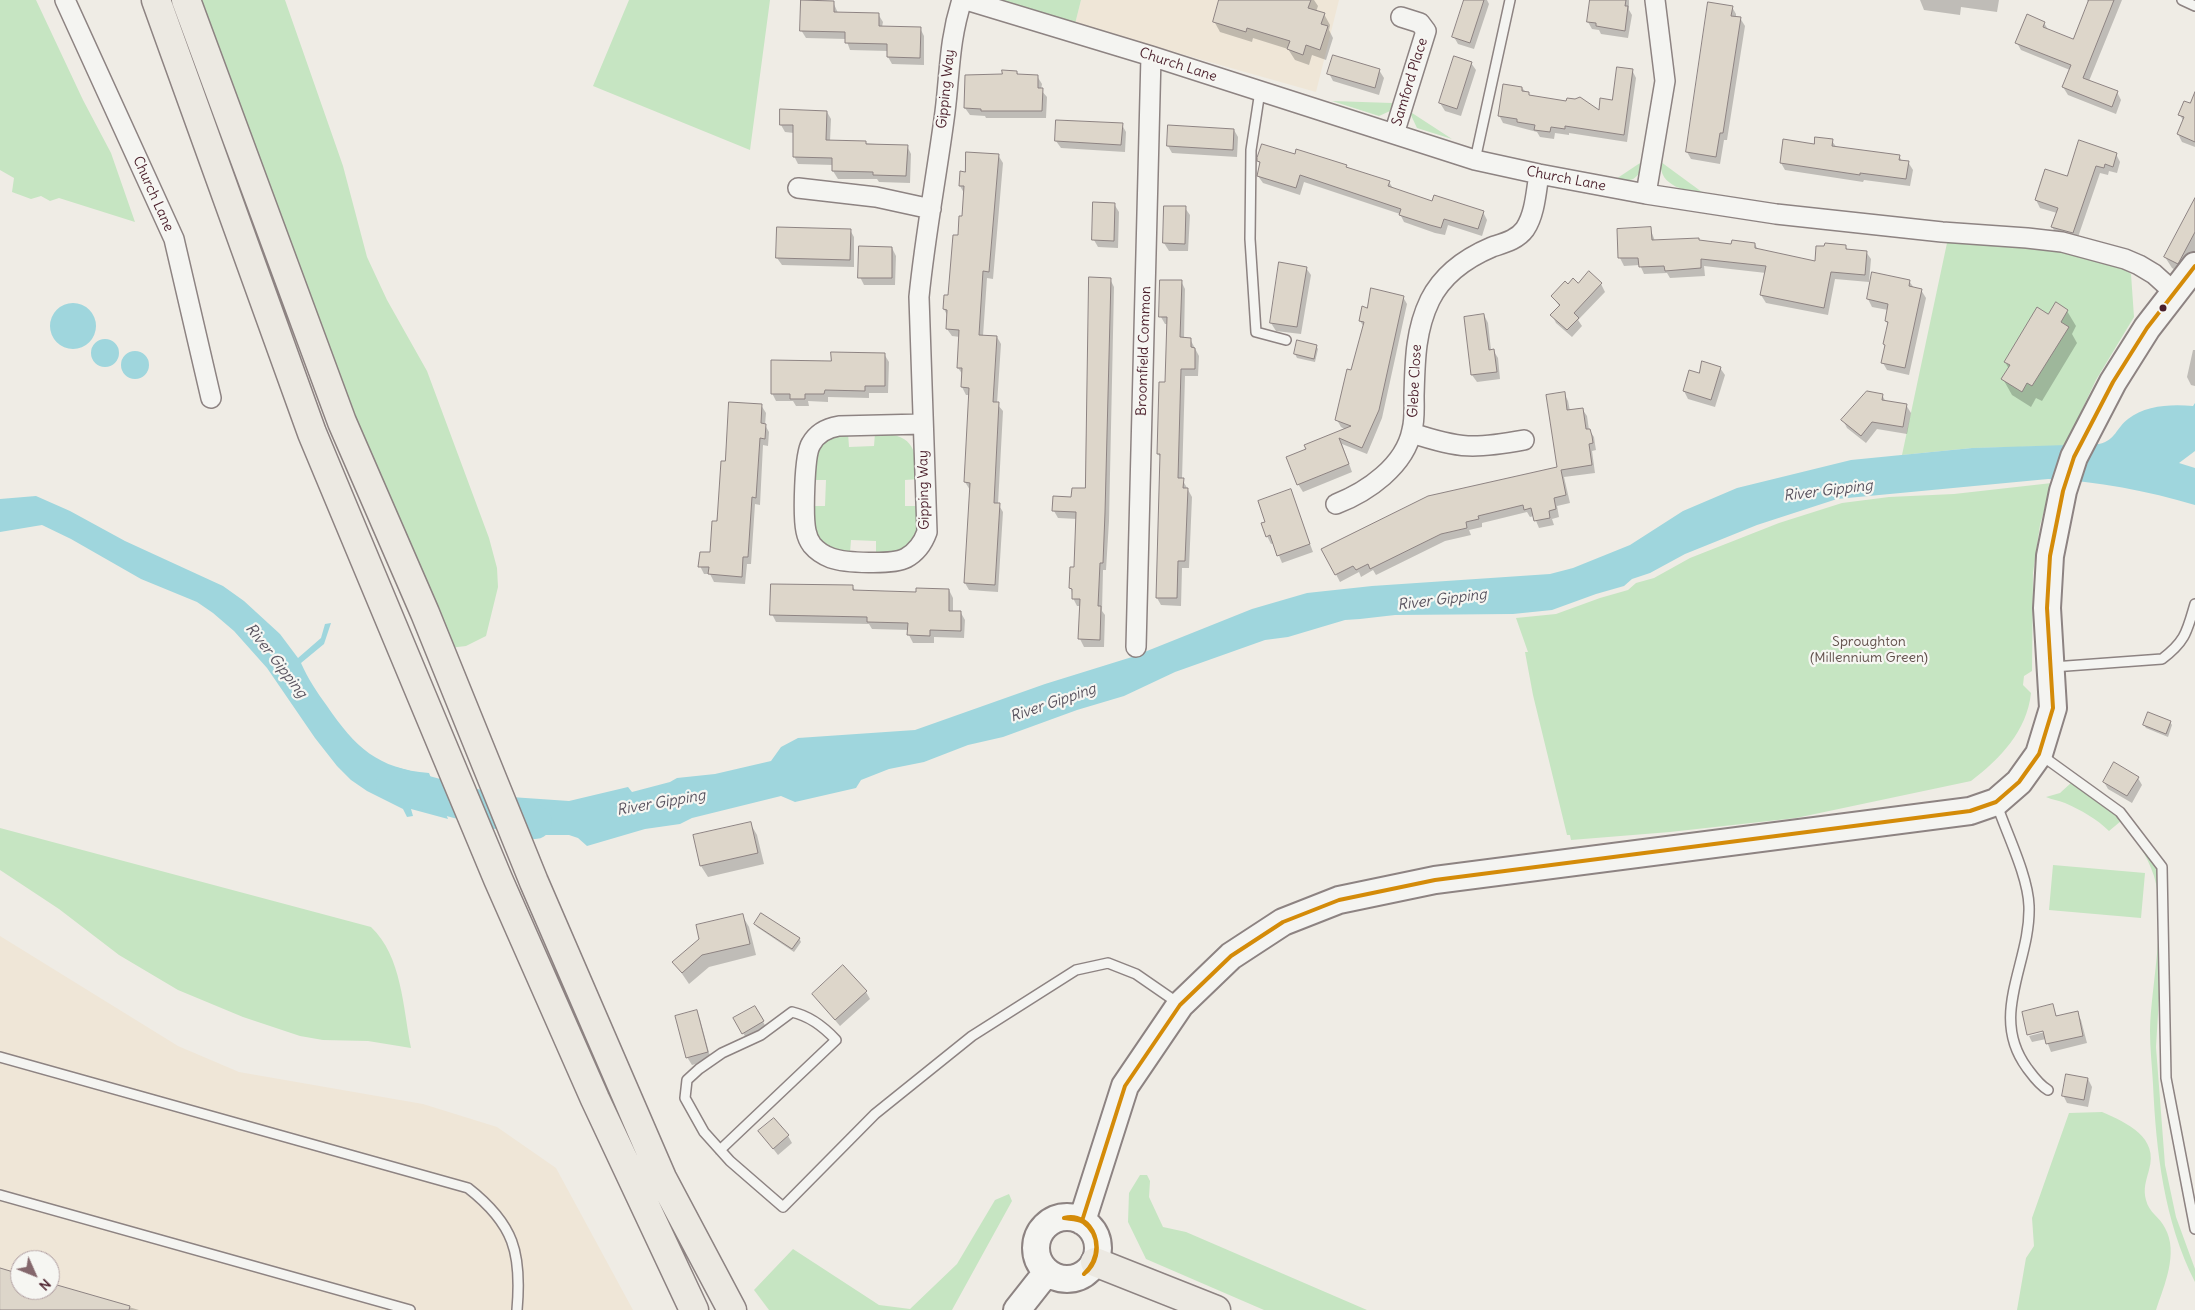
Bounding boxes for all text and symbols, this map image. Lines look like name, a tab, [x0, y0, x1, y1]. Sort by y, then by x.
street label: Samford Place	[1389, 36, 1431, 128]
street label: Church Lane	[1137, 45, 1219, 85]
street label: Gipping Way	[933, 48, 959, 130]
street label: Church Lane	[129, 154, 177, 234]
street label: Church Lane	[1525, 163, 1607, 195]
street label: Broomfield Common	[1133, 286, 1155, 416]
unlabelled marker	[2158, 303, 2168, 313]
street label: Glebe Close	[1405, 344, 1425, 418]
street label: Gipping Way	[915, 450, 933, 530]
water label: River Gipping	[1782, 477, 1874, 505]
water label: River Gipping	[1396, 586, 1488, 614]
water label: River Gipping	[241, 620, 311, 702]
park label: Sproughton (Millennium Green)	[1810, 634, 1928, 666]
water label: River Gipping	[1008, 680, 1098, 726]
water label: River Gipping	[615, 786, 707, 820]
north arrow	[10, 1250, 60, 1300]
text: N	[35, 1275, 55, 1294]

